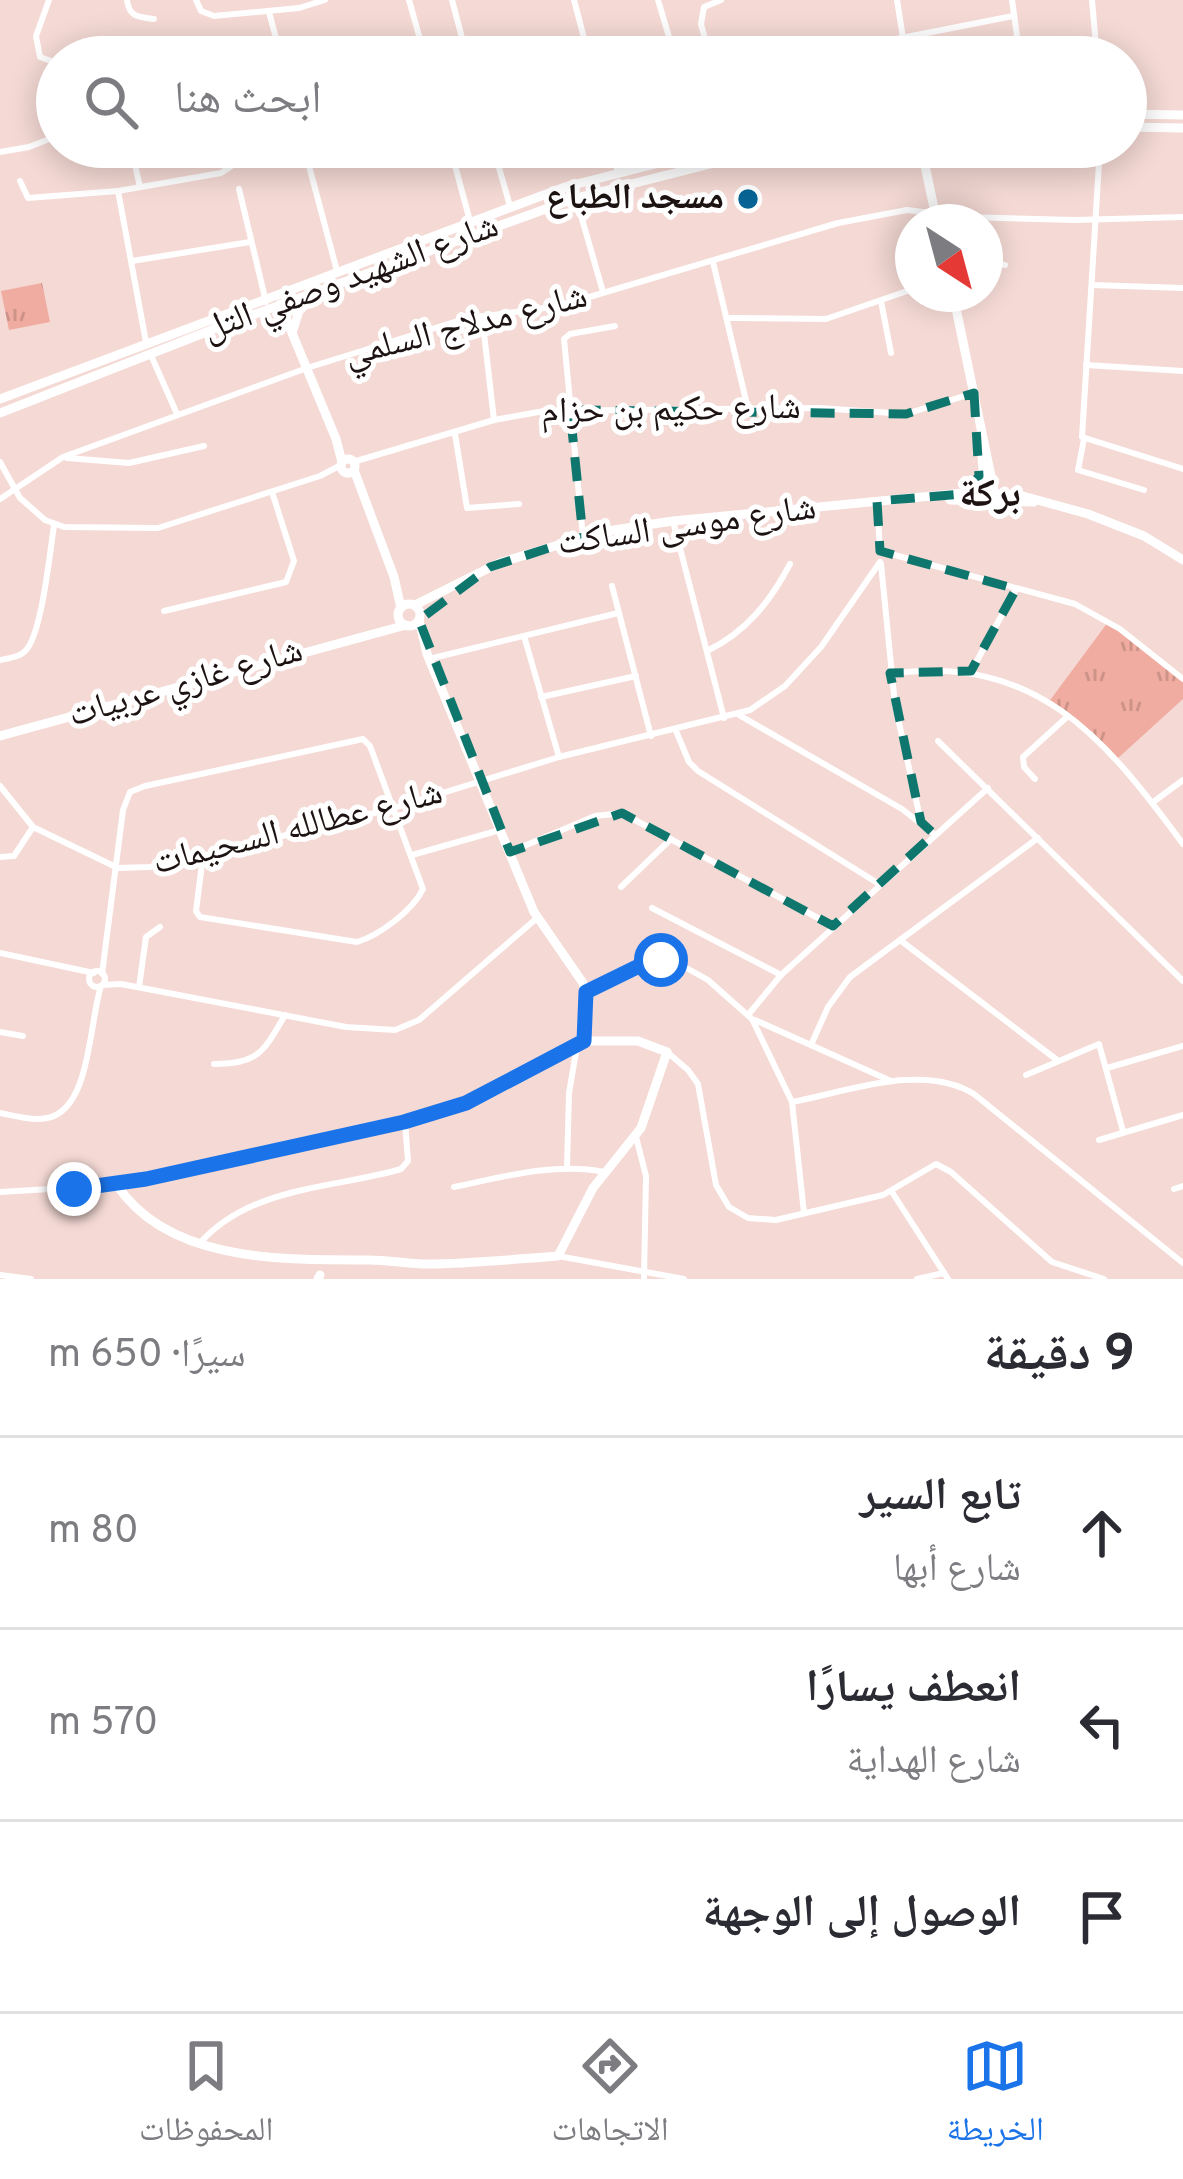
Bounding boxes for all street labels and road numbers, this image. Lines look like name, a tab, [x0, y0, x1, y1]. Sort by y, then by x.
street label: شارع الشهيد وصفي التل	[197, 204, 506, 356]
street label: شارع مدلاج السلمي	[340, 275, 593, 382]
street label: شارع حكيم بن حزام	[541, 386, 801, 436]
street label: شارع موسى الساكت	[555, 486, 819, 568]
street label: شارع غازي عربيات	[64, 629, 309, 741]
street label: شارع عطالله السحيمات	[148, 771, 448, 887]

